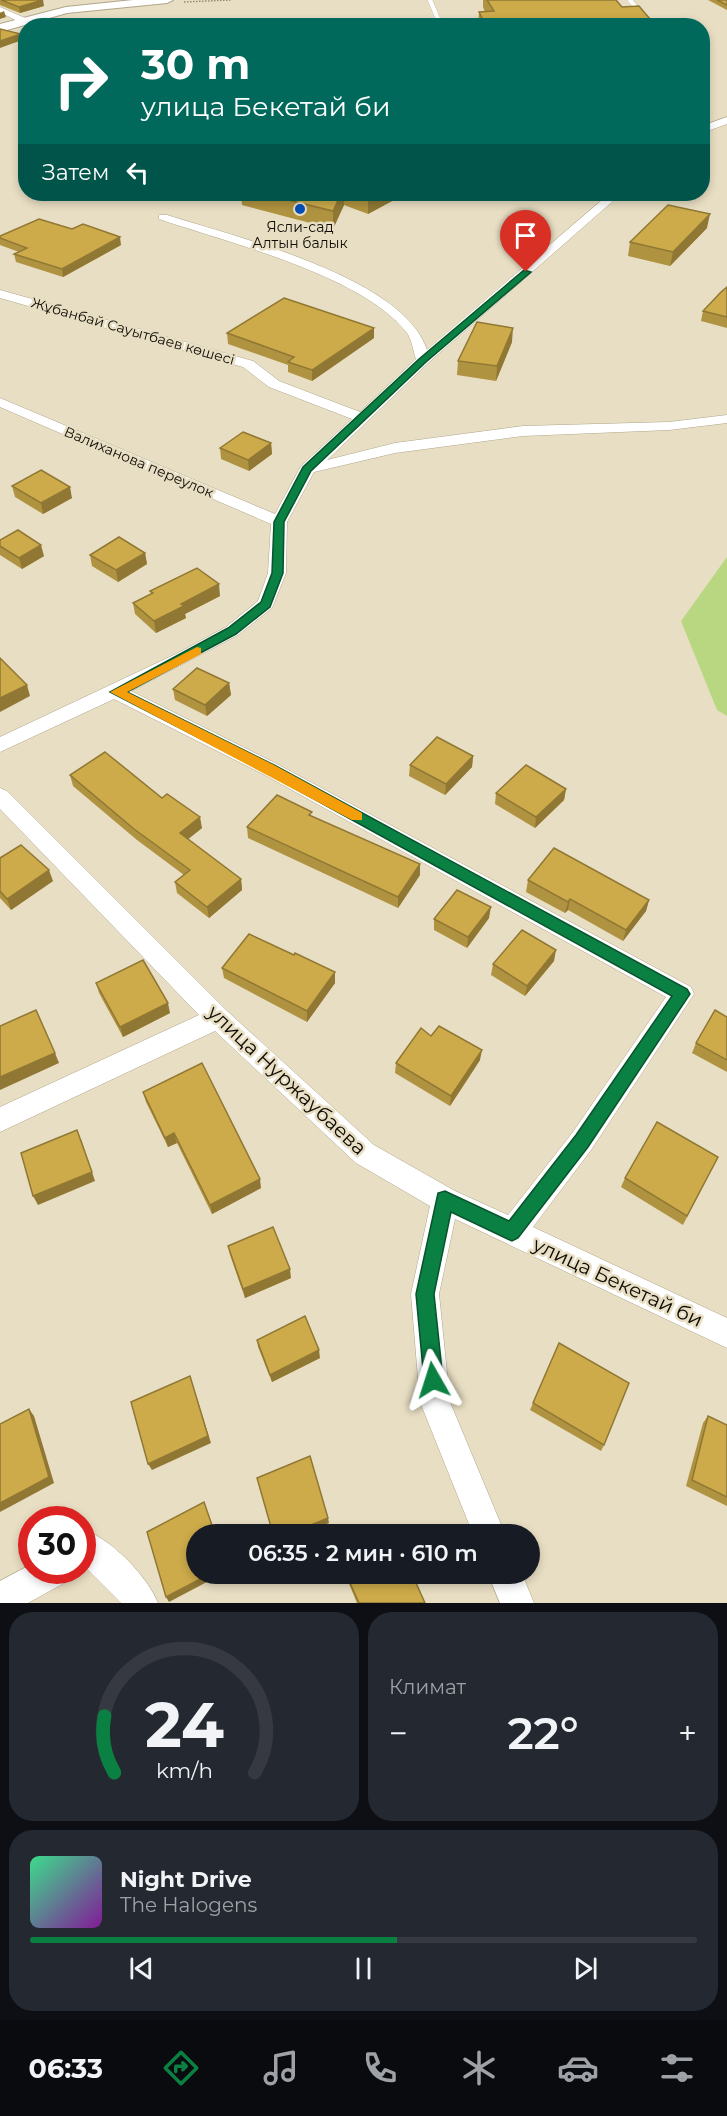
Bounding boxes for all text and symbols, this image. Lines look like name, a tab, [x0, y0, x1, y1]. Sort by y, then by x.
text: 30 m	[141, 38, 250, 90]
icon: right	[42, 42, 120, 120]
text: улица Бекетай би	[141, 90, 390, 123]
icon: left	[121, 156, 154, 189]
text: Затем	[42, 159, 109, 186]
marker: Ясли-сад Алтын балык	[293, 202, 307, 216]
pin	[500, 210, 551, 272]
place label: Ясли-сад Алтын балык	[252, 218, 348, 252]
icon: arrive	[509, 219, 542, 252]
street label: Жұбанбай Сауытбаев көшесі	[29, 293, 237, 369]
street label: Валиханова переулок	[61, 422, 217, 502]
street label: улица Нуржаубаева	[202, 999, 371, 1160]
street label: улица Бекетай би	[528, 1232, 707, 1332]
position arrow	[401, 1348, 465, 1412]
speed limit sign: 30	[18, 1506, 96, 1584]
text: 06:35 · 2 мин · 610 m	[248, 1540, 478, 1567]
text: Климат	[389, 1675, 466, 1699]
text: 24	[144, 1687, 224, 1763]
text: 22°	[507, 1705, 579, 1760]
text: −	[389, 1713, 408, 1753]
text: +	[678, 1713, 697, 1753]
text: km/h	[155, 1758, 213, 1784]
text: Night Drive	[120, 1866, 252, 1893]
text: The Halogens	[120, 1893, 257, 1917]
icon: previous	[125, 1952, 158, 1985]
icon: pause	[347, 1952, 380, 1985]
icon: next	[569, 1952, 602, 1985]
icon: directions	[160, 2047, 202, 2089]
icon: music	[260, 2047, 302, 2089]
icon: phone	[359, 2047, 401, 2089]
icon: climate	[458, 2047, 500, 2089]
icon: car	[557, 2047, 599, 2089]
icon: filters	[656, 2047, 698, 2089]
text: 06:33	[29, 2052, 103, 2085]

